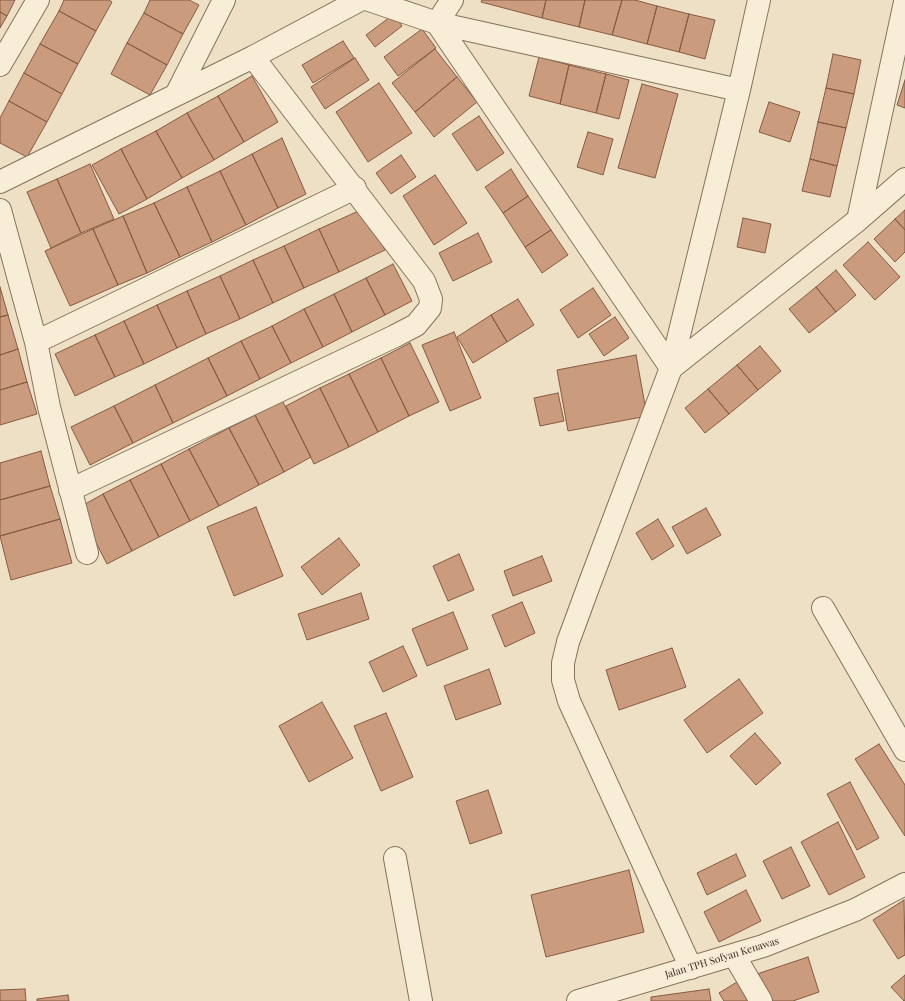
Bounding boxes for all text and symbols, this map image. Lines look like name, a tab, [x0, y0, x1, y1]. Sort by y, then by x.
street label: Jalan TPH Sofyan Kenawas	[664, 935, 780, 981]

